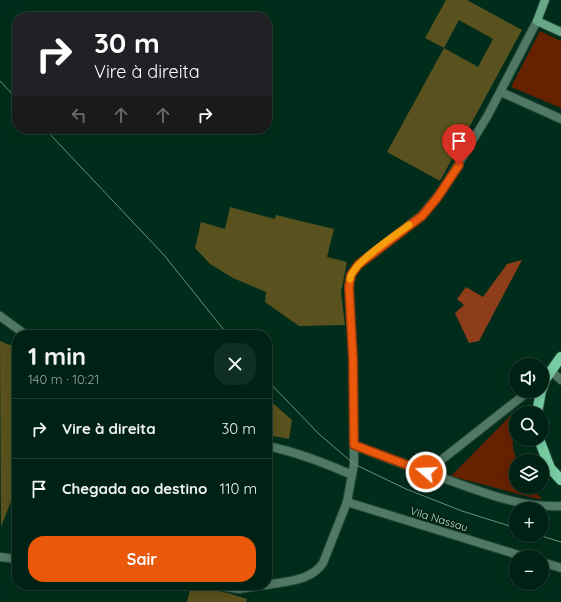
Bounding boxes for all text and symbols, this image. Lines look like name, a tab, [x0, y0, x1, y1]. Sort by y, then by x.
text: 30 m	[94, 25, 160, 60]
icon: right	[28, 28, 80, 80]
text: Vire à direita	[94, 60, 200, 83]
icon: left	[68, 104, 90, 126]
icon: ahead	[110, 104, 132, 126]
icon: ahead	[152, 104, 174, 126]
icon: right	[194, 104, 216, 126]
pin	[442, 124, 476, 165]
icon: arrive	[448, 130, 470, 152]
text: 1 min	[28, 341, 86, 371]
button: close	[214, 343, 256, 385]
map controls	[509, 358, 549, 590]
button: sound	[509, 358, 549, 398]
text: 140 m · 10:21	[28, 371, 99, 387]
button: search	[509, 406, 549, 446]
icon: right	[28, 418, 50, 440]
text: Vire à direita	[62, 419, 156, 438]
text: 30 m	[221, 419, 256, 438]
position arrow	[405, 451, 447, 493]
button: layers	[509, 454, 549, 494]
icon: arrive	[28, 478, 50, 500]
text: Chegada ao destino	[62, 479, 207, 498]
text: 110 m	[219, 479, 257, 498]
button: +	[509, 502, 549, 542]
street label: Vila Nassau	[408, 504, 470, 534]
button: Sair	[28, 536, 256, 582]
button: −	[509, 550, 549, 590]

